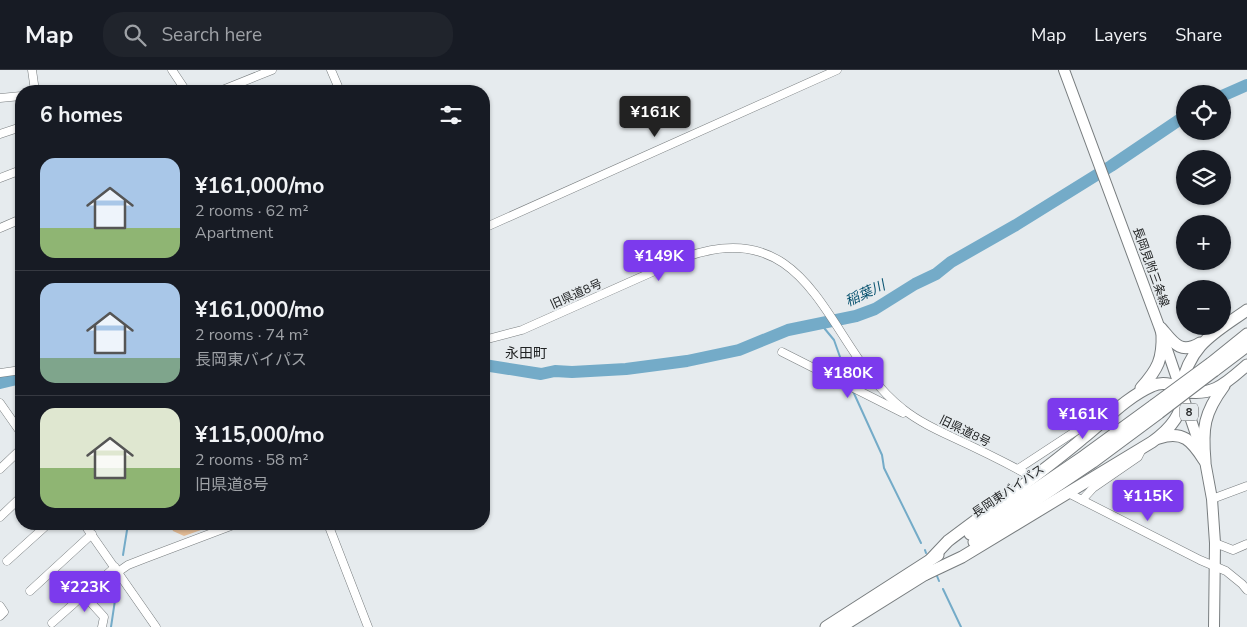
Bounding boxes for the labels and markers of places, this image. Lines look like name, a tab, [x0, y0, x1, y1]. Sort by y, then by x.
pin: ¥161K	[620, 96, 690, 138]
pin: ¥149K	[624, 240, 694, 282]
pin: ¥180K	[813, 356, 883, 399]
pin: ¥161K	[1048, 398, 1118, 440]
pin: ¥115K	[1113, 480, 1183, 522]
pin: ¥223K	[50, 570, 120, 613]

